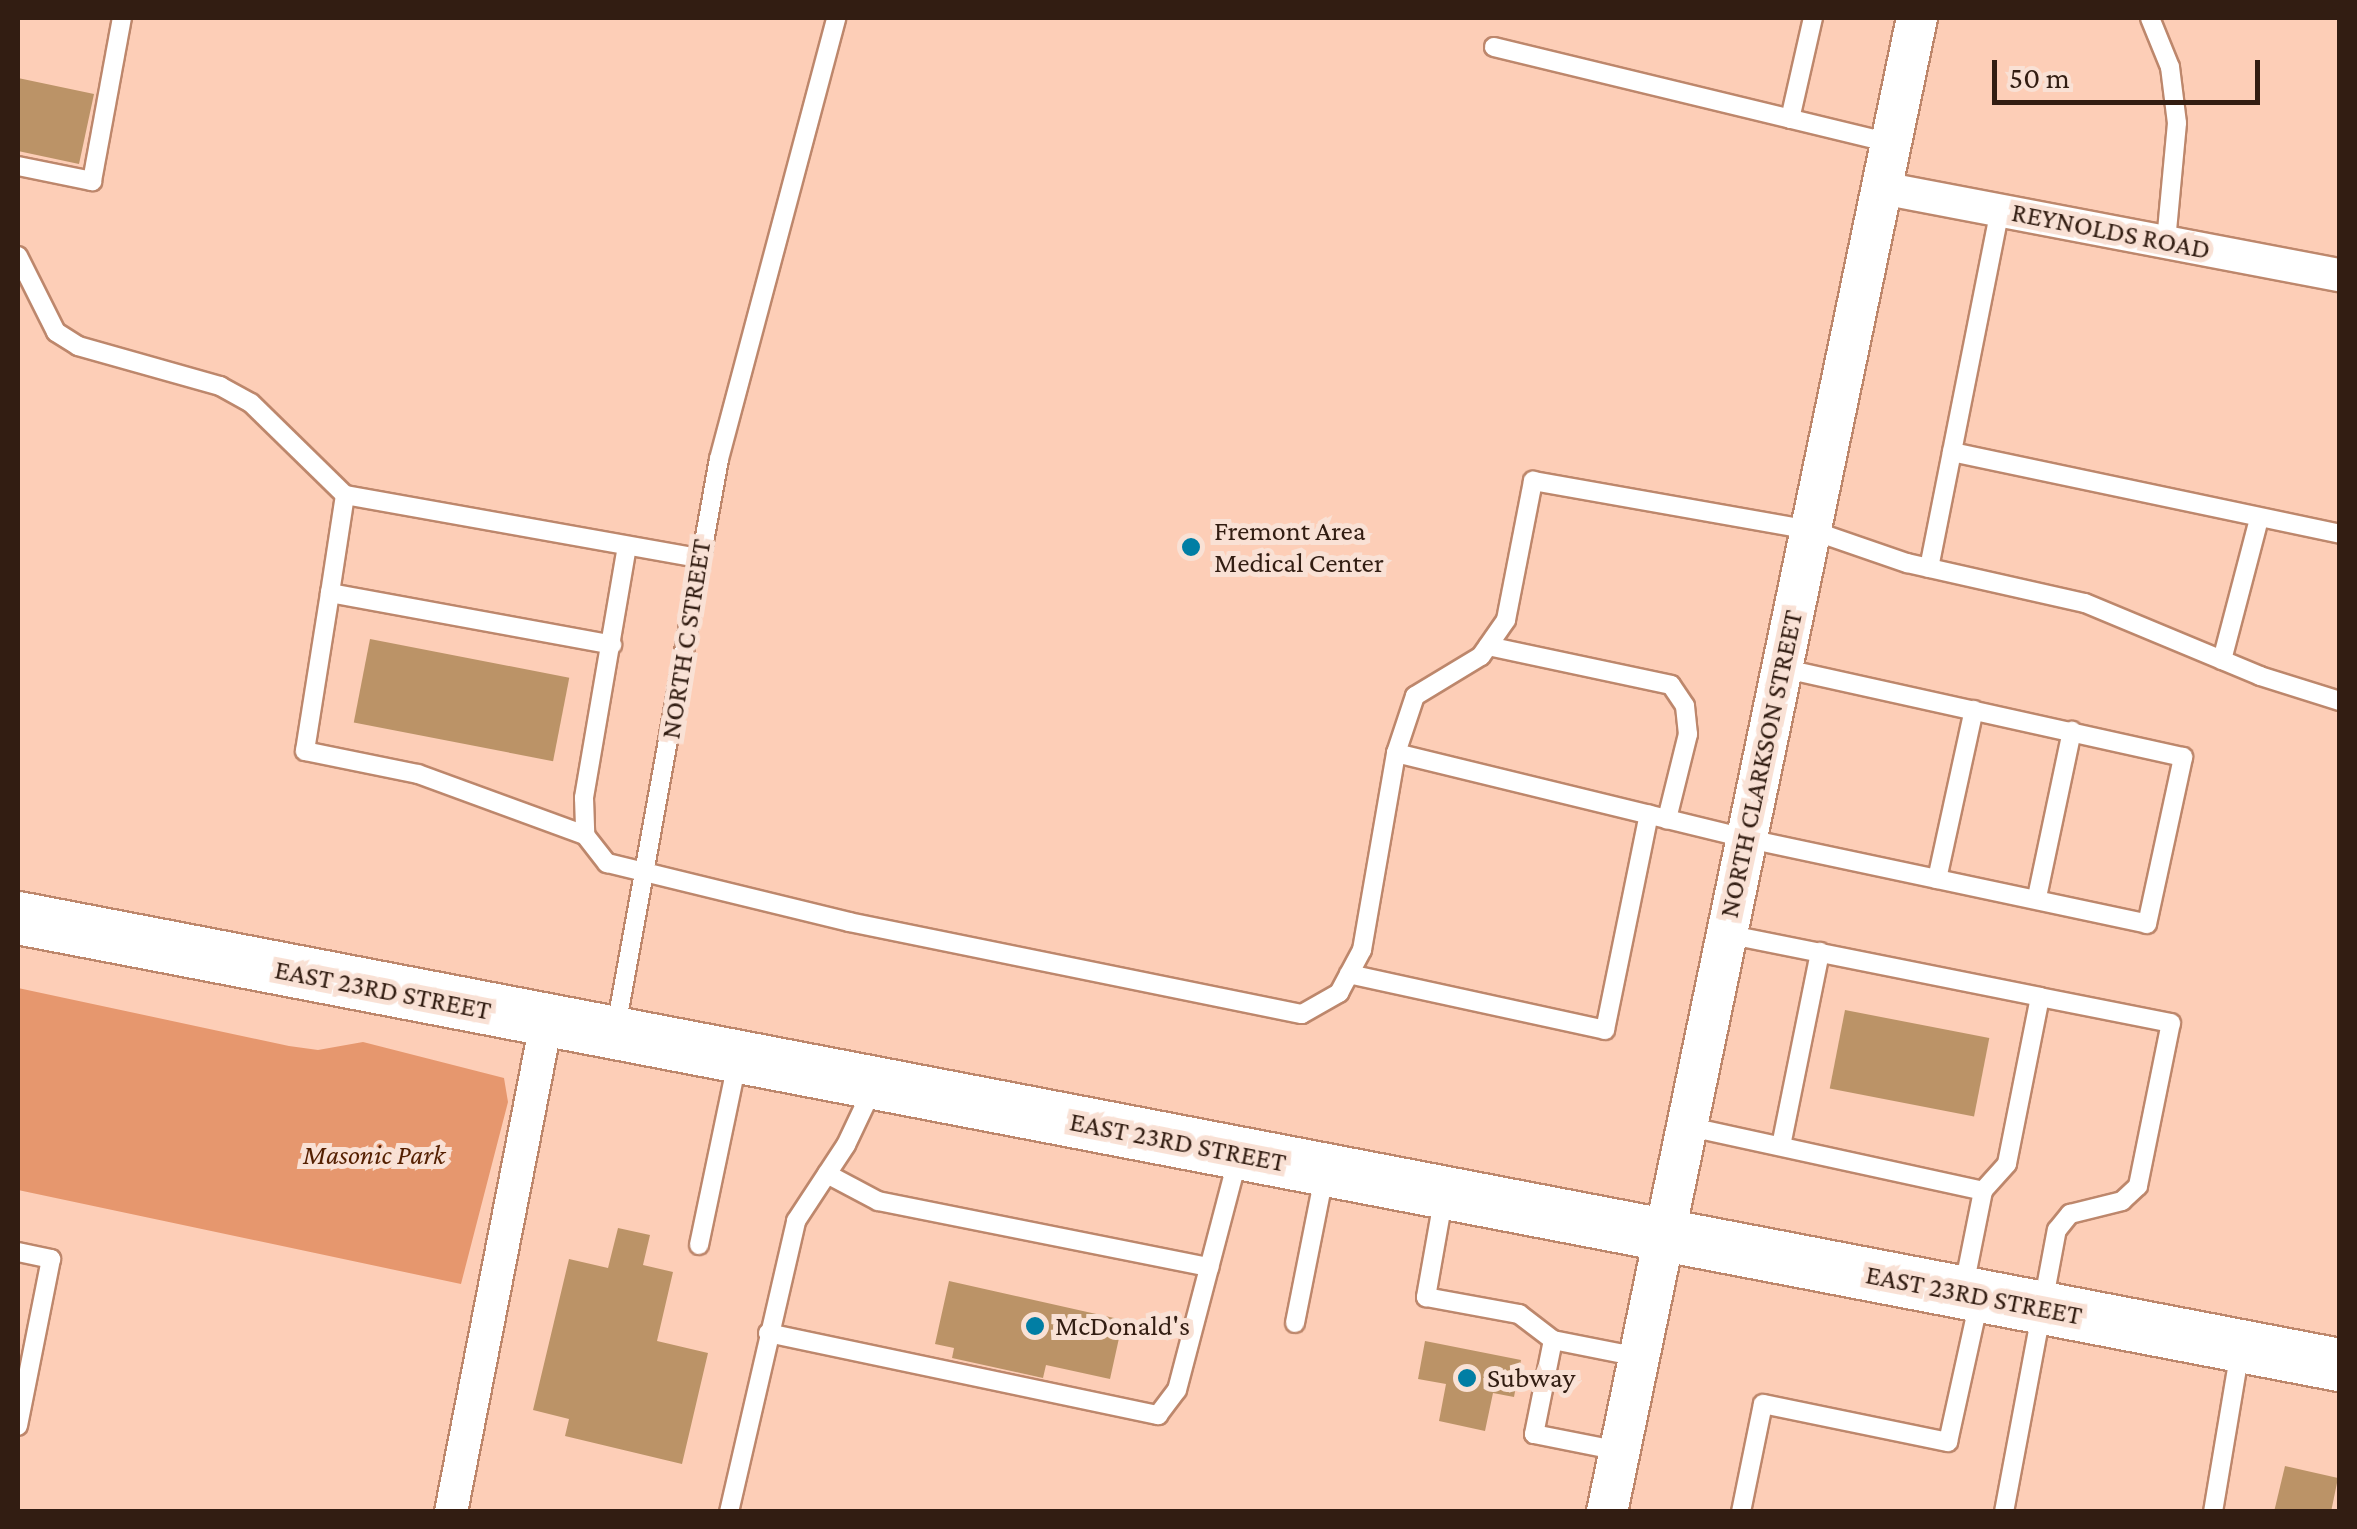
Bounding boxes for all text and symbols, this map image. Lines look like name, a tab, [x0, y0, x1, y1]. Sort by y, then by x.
scale bar	[1997, 40, 2264, 102]
text: 50 m	[2009, 61, 2070, 94]
street label: REYNOLDS ROAD	[2009, 195, 2213, 267]
place label: Fremont Area Medical Center	[1214, 514, 1384, 580]
marker: Fremont Area Medical Center	[1178, 534, 1204, 560]
street label: NORTH C STREET	[654, 537, 718, 741]
street label: NORTH CLARKSON STREET	[1712, 607, 1810, 921]
street label: EAST 23RD STREET	[272, 953, 494, 1027]
street label: EAST 23RD STREET	[1067, 1105, 1289, 1179]
park label: Masonic Park	[303, 1138, 445, 1172]
street label: EAST 23RD STREET	[1863, 1258, 2085, 1332]
place label: McDonald's	[1055, 1309, 1190, 1343]
marker: McDonald's	[1024, 1315, 1046, 1337]
place label: Subway	[1487, 1361, 1575, 1395]
marker: Subway	[1456, 1367, 1478, 1389]

